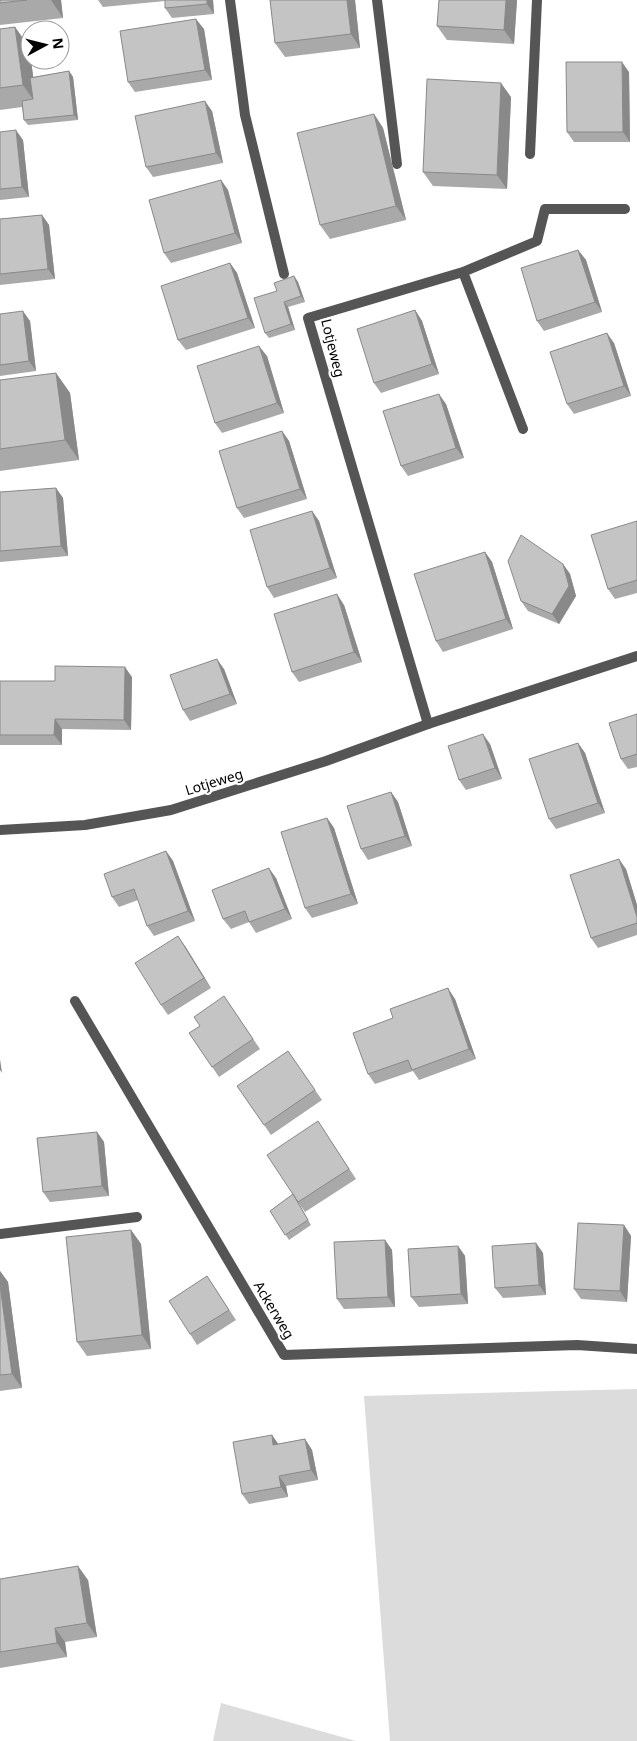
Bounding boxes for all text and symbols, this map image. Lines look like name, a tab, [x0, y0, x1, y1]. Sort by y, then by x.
north arrow	[20, 20, 70, 70]
text: N	[48, 37, 69, 50]
street label: Lotjeweg	[317, 317, 350, 379]
street label: Lotjeweg	[183, 764, 245, 799]
street label: Ackerweg	[250, 1277, 299, 1342]

